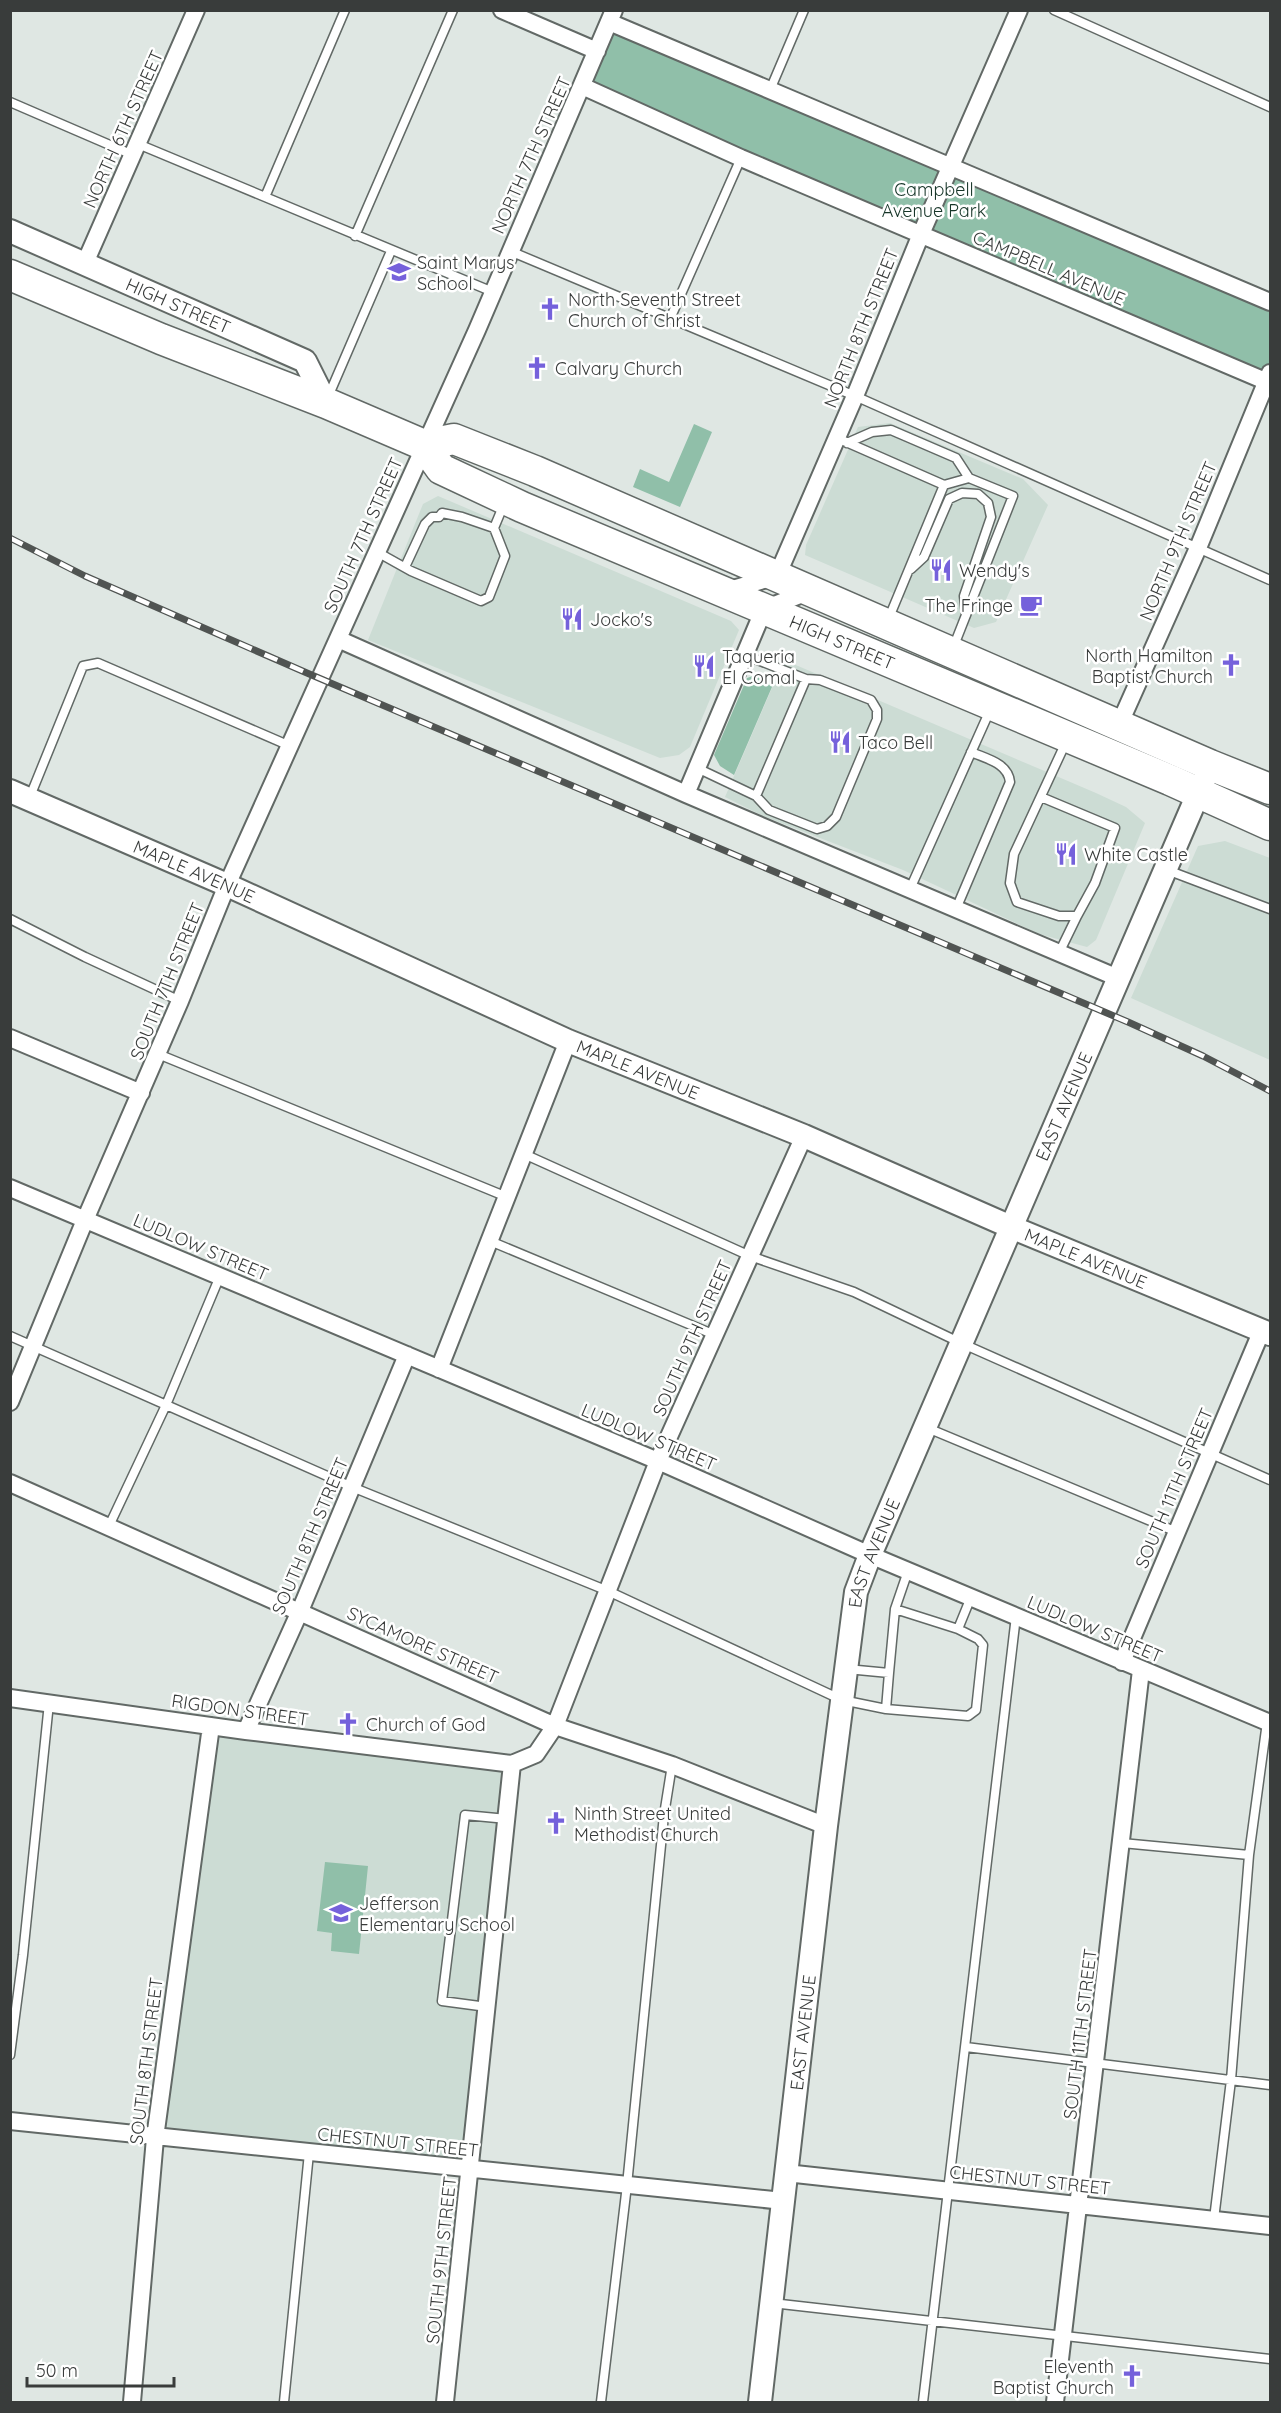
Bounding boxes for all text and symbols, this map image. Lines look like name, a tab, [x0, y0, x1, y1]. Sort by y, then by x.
street label: NORTH 6TH STREET	[78, 46, 168, 211]
street label: NORTH 7TH STREET	[486, 73, 576, 237]
park label: Campbell Avenue Park	[882, 178, 986, 222]
street label: CAMPBELL AVENUE	[969, 225, 1129, 311]
street label: NORTH 8TH STREET	[818, 245, 904, 411]
place label: Saint Marys School	[417, 251, 515, 295]
school or university icon: Saint Marys School	[386, 259, 412, 285]
street label: HIGH STREET	[122, 272, 235, 338]
place label: North Seventh Street Church of Christ	[568, 288, 741, 332]
church icon: North Seventh Street Church of Christ	[537, 296, 563, 322]
church icon: Calvary Church	[524, 355, 550, 381]
place label: Calvary Church	[555, 357, 682, 380]
street label: SOUTH 7TH STREET	[318, 454, 408, 616]
street label: NORTH 9TH STREET	[1134, 458, 1222, 624]
restaurant icon: Wendy's	[928, 557, 954, 583]
place label: Wendy's	[959, 559, 1030, 582]
cafe icon: The Fringe	[1018, 592, 1044, 618]
place label: The Fringe	[925, 594, 1013, 617]
restaurant icon: Jocko's	[559, 606, 585, 632]
place label: Jocko's	[590, 608, 653, 631]
street label: HIGH STREET	[786, 610, 899, 674]
place label: North Hamilton Baptist Church	[1085, 644, 1213, 688]
place label: Taqueria El Comal	[722, 645, 795, 689]
church icon: North Hamilton Baptist Church	[1218, 652, 1244, 678]
restaurant icon: Taqueria El Comal	[691, 653, 717, 679]
restaurant icon: Taco Bell	[827, 729, 853, 755]
place label: Taco Bell	[858, 731, 933, 754]
street label: MAPLE AVENUE	[130, 834, 259, 908]
restaurant icon: White Castle	[1053, 841, 1079, 867]
place label: White Castle	[1084, 843, 1188, 866]
street label: SOUTH 7TH STREET	[125, 899, 209, 1063]
street label: MAPLE AVENUE	[573, 1034, 703, 1104]
street label: EAST AVENUE	[1030, 1048, 1097, 1164]
street label: LUDLOW STREET	[130, 1208, 272, 1286]
street label: MAPLE AVENUE	[1021, 1222, 1151, 1293]
street label: SOUTH 9TH STREET	[647, 1256, 737, 1420]
street label: LUDLOW STREET	[578, 1398, 720, 1476]
street label: SOUTH 11TH STREET	[1130, 1404, 1218, 1572]
street label: SOUTH 8TH STREET	[267, 1454, 354, 1618]
street label: EAST AVENUE	[843, 1495, 905, 1609]
street label: LUDLOW STREET	[1024, 1590, 1166, 1668]
street label: SYCAMORE STREET	[344, 1601, 502, 1689]
street label: RIGDON STREET	[170, 1689, 310, 1731]
church icon: Church of God	[335, 1711, 361, 1737]
place label: Church of God	[366, 1713, 486, 1736]
place label: Ninth Street United Methodist Church	[574, 1802, 731, 1846]
church icon: Ninth Street United Methodist Church	[543, 1810, 569, 1836]
place label: Jefferson Elementary School	[359, 1892, 515, 1936]
school or university icon: Jefferson Elementary School	[328, 1900, 354, 1926]
street label: SOUTH 11TH STREET	[1058, 1947, 1102, 2121]
street label: EAST AVENUE	[784, 1973, 820, 2091]
street label: SOUTH 8TH STREET	[124, 1976, 168, 2146]
street label: CHESTNUT STREET	[316, 2122, 480, 2162]
street label: CHESTNUT STREET	[948, 2160, 1112, 2200]
street label: SOUTH 9TH STREET	[421, 2175, 461, 2345]
scale bar	[27, 2350, 174, 2388]
place label: Eleventh Baptist Church	[993, 2355, 1114, 2399]
text: 50 m	[36, 2359, 78, 2382]
church icon: Eleventh Baptist Church	[1119, 2363, 1145, 2389]

